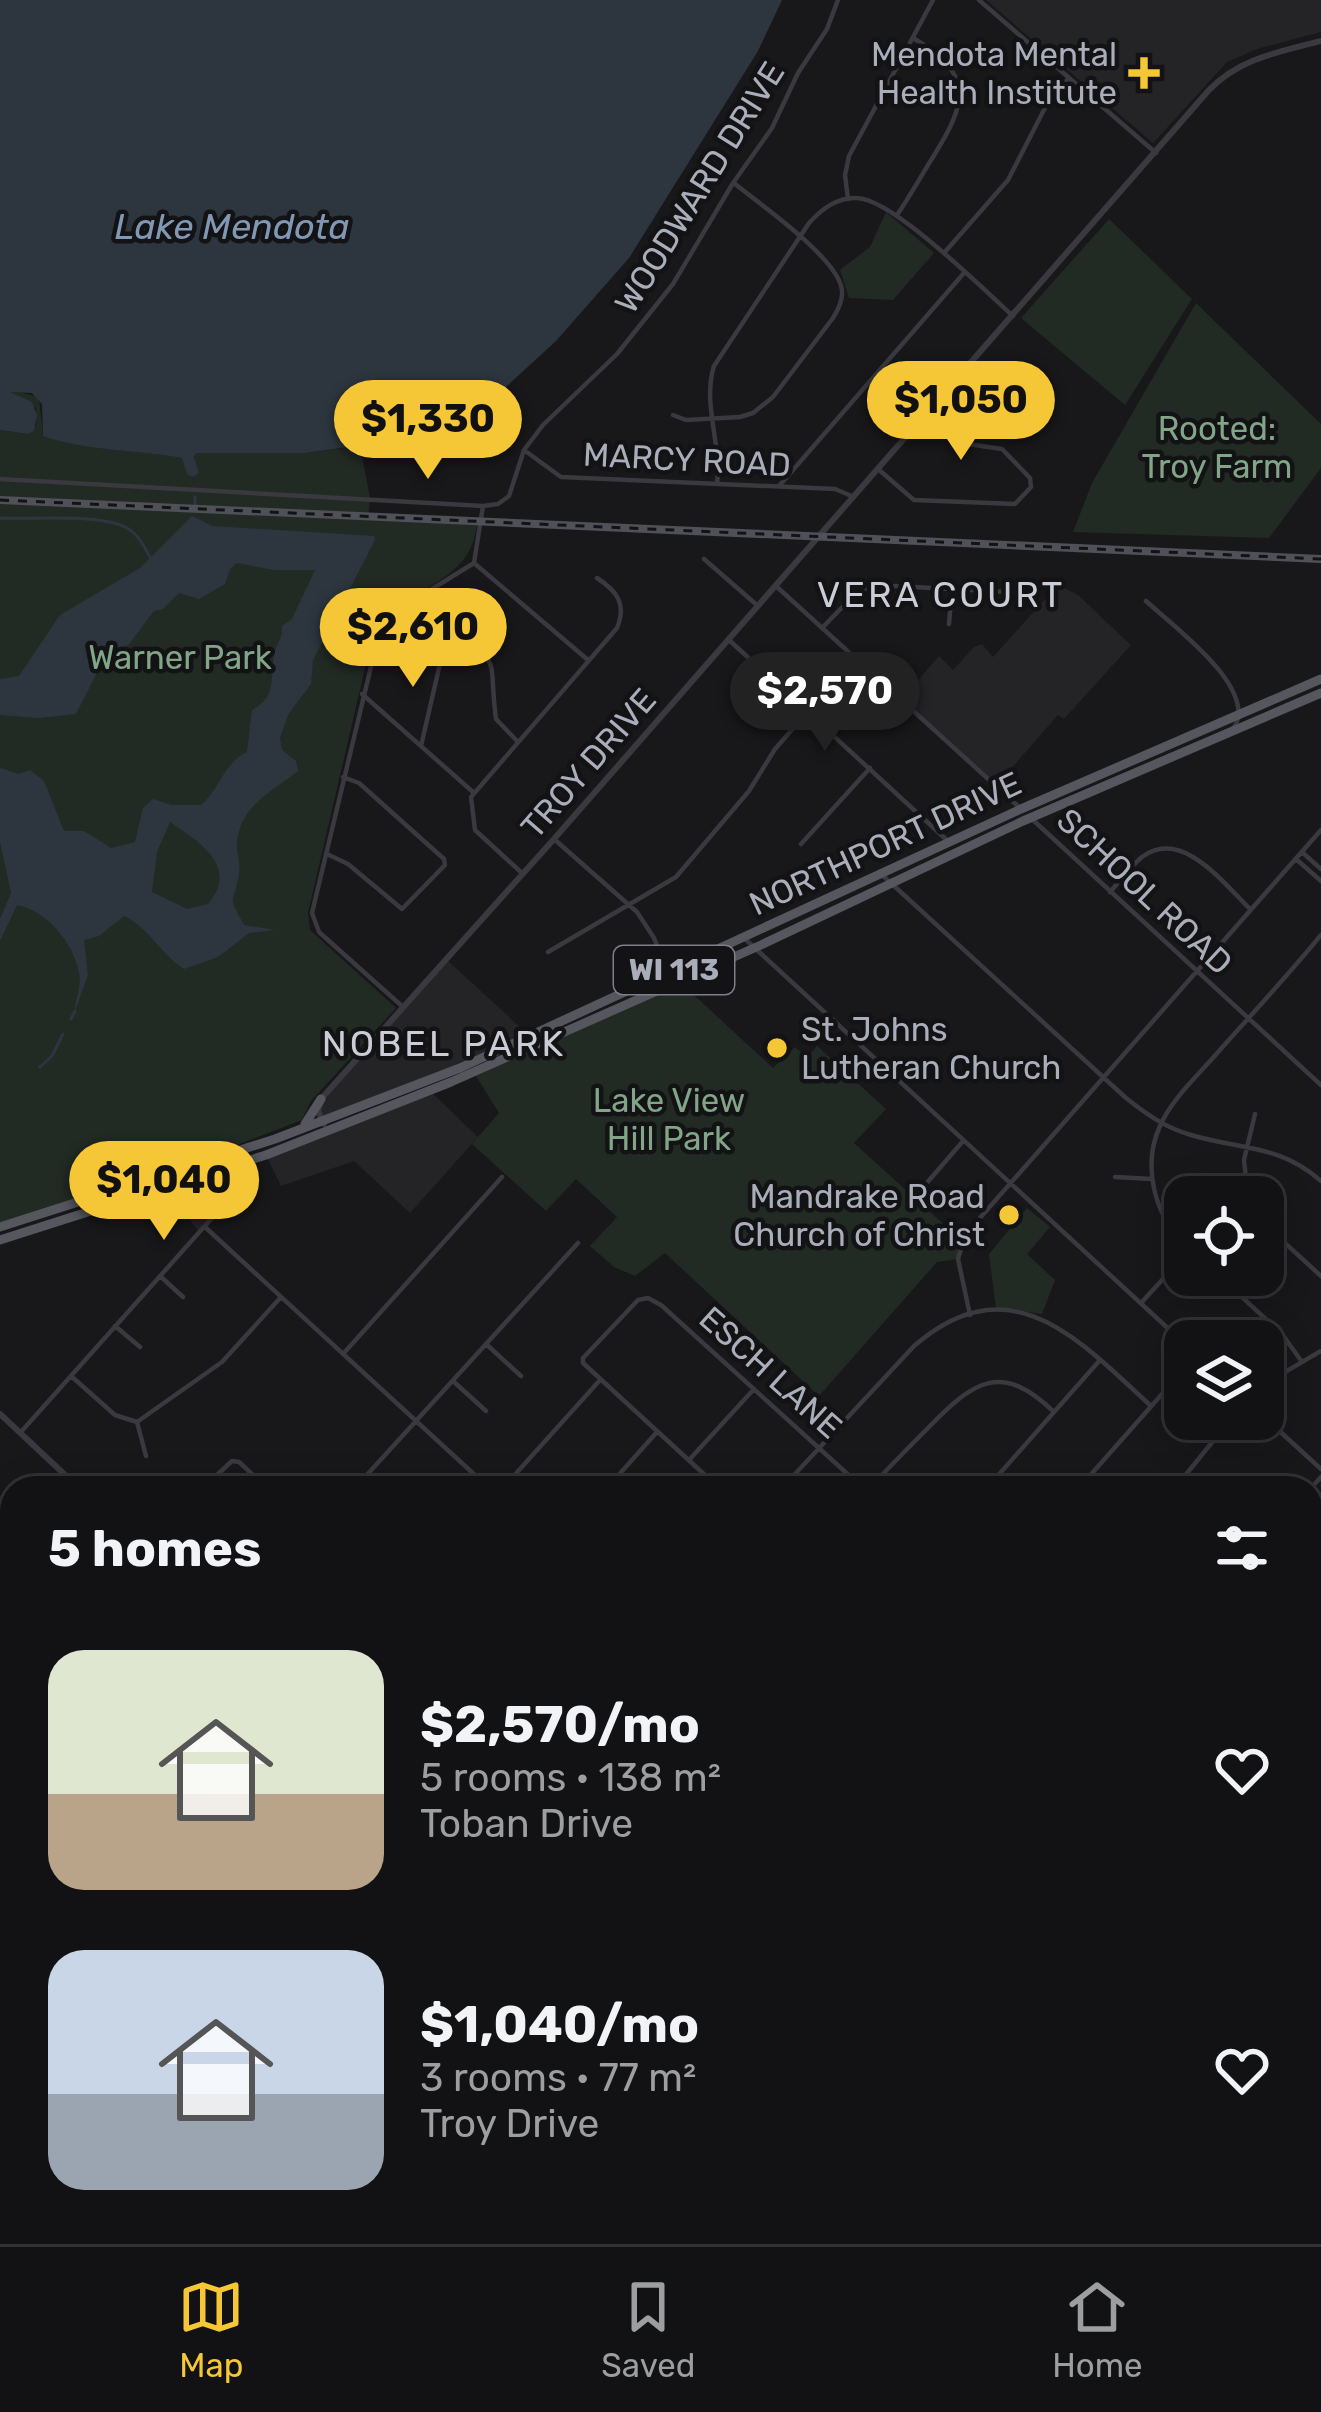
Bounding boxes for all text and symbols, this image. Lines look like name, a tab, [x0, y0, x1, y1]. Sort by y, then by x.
place label: Mendota Mental Health Institute	[871, 35, 1117, 112]
street label: WOODWARD DRIVE	[606, 55, 792, 320]
marker: Mendota Mental Health Institute	[1128, 57, 1160, 89]
water label: Lake Mendota	[114, 205, 350, 248]
pin: $1,050	[863, 361, 1059, 463]
text: $1,050	[894, 377, 1028, 423]
pin: $1,330	[330, 380, 526, 482]
text: $1,330	[361, 396, 495, 442]
park label: Rooted: Troy Farm	[1142, 409, 1292, 486]
street label: MARCY ROAD	[582, 435, 792, 484]
district label: VERA COURT	[817, 573, 1065, 616]
pin: $2,610	[315, 588, 511, 690]
text: $2,610	[347, 604, 479, 650]
park label: Warner Park	[88, 638, 272, 677]
pin: $2,570	[727, 652, 923, 754]
text: $2,570	[757, 668, 893, 714]
street label: TROY DRIVE	[513, 681, 664, 846]
street label: NORTHPORT DRIVE	[743, 763, 1027, 924]
street label: SCHOOL ROAD	[1049, 800, 1240, 982]
road number: WI 113	[614, 946, 734, 994]
place label: St. Johns Lutheran Church	[801, 1010, 1061, 1087]
district label: NOBEL PARK	[322, 1022, 566, 1065]
marker: St. Johns Lutheran Church	[764, 1035, 790, 1061]
park label: Lake View Hill Park	[593, 1081, 745, 1158]
pin: $1,040	[66, 1141, 262, 1243]
text: $1,040	[96, 1157, 232, 1203]
map controls	[1164, 1176, 1284, 1440]
button: locate	[1164, 1176, 1284, 1296]
place label: Mandrake Road Church of Christ	[733, 1177, 985, 1254]
marker: Mandrake Road Church of Christ	[996, 1202, 1022, 1228]
street label: ESCH LANE	[692, 1298, 850, 1446]
button: layers	[1164, 1320, 1284, 1440]
icon: filters	[1209, 1515, 1275, 1581]
text: 5 homes	[48, 1518, 261, 1579]
text: $2,570/mo	[420, 1694, 700, 1755]
icon: home	[144, 1698, 288, 1842]
icon: heart	[1209, 1737, 1275, 1803]
text: 5 rooms · 138 m²	[420, 1755, 721, 1801]
text: Toban Drive	[420, 1801, 633, 1847]
text: $1,040/mo	[420, 1994, 699, 2055]
icon: home	[144, 1998, 288, 2142]
icon: heart	[1209, 2037, 1275, 2103]
text: 3 rooms · 77 m²	[420, 2055, 696, 2101]
text: Troy Drive	[420, 2101, 599, 2147]
tab: Map	[178, 2274, 244, 2385]
tab: Saved	[601, 2274, 695, 2385]
tab: Home	[1052, 2274, 1143, 2385]

